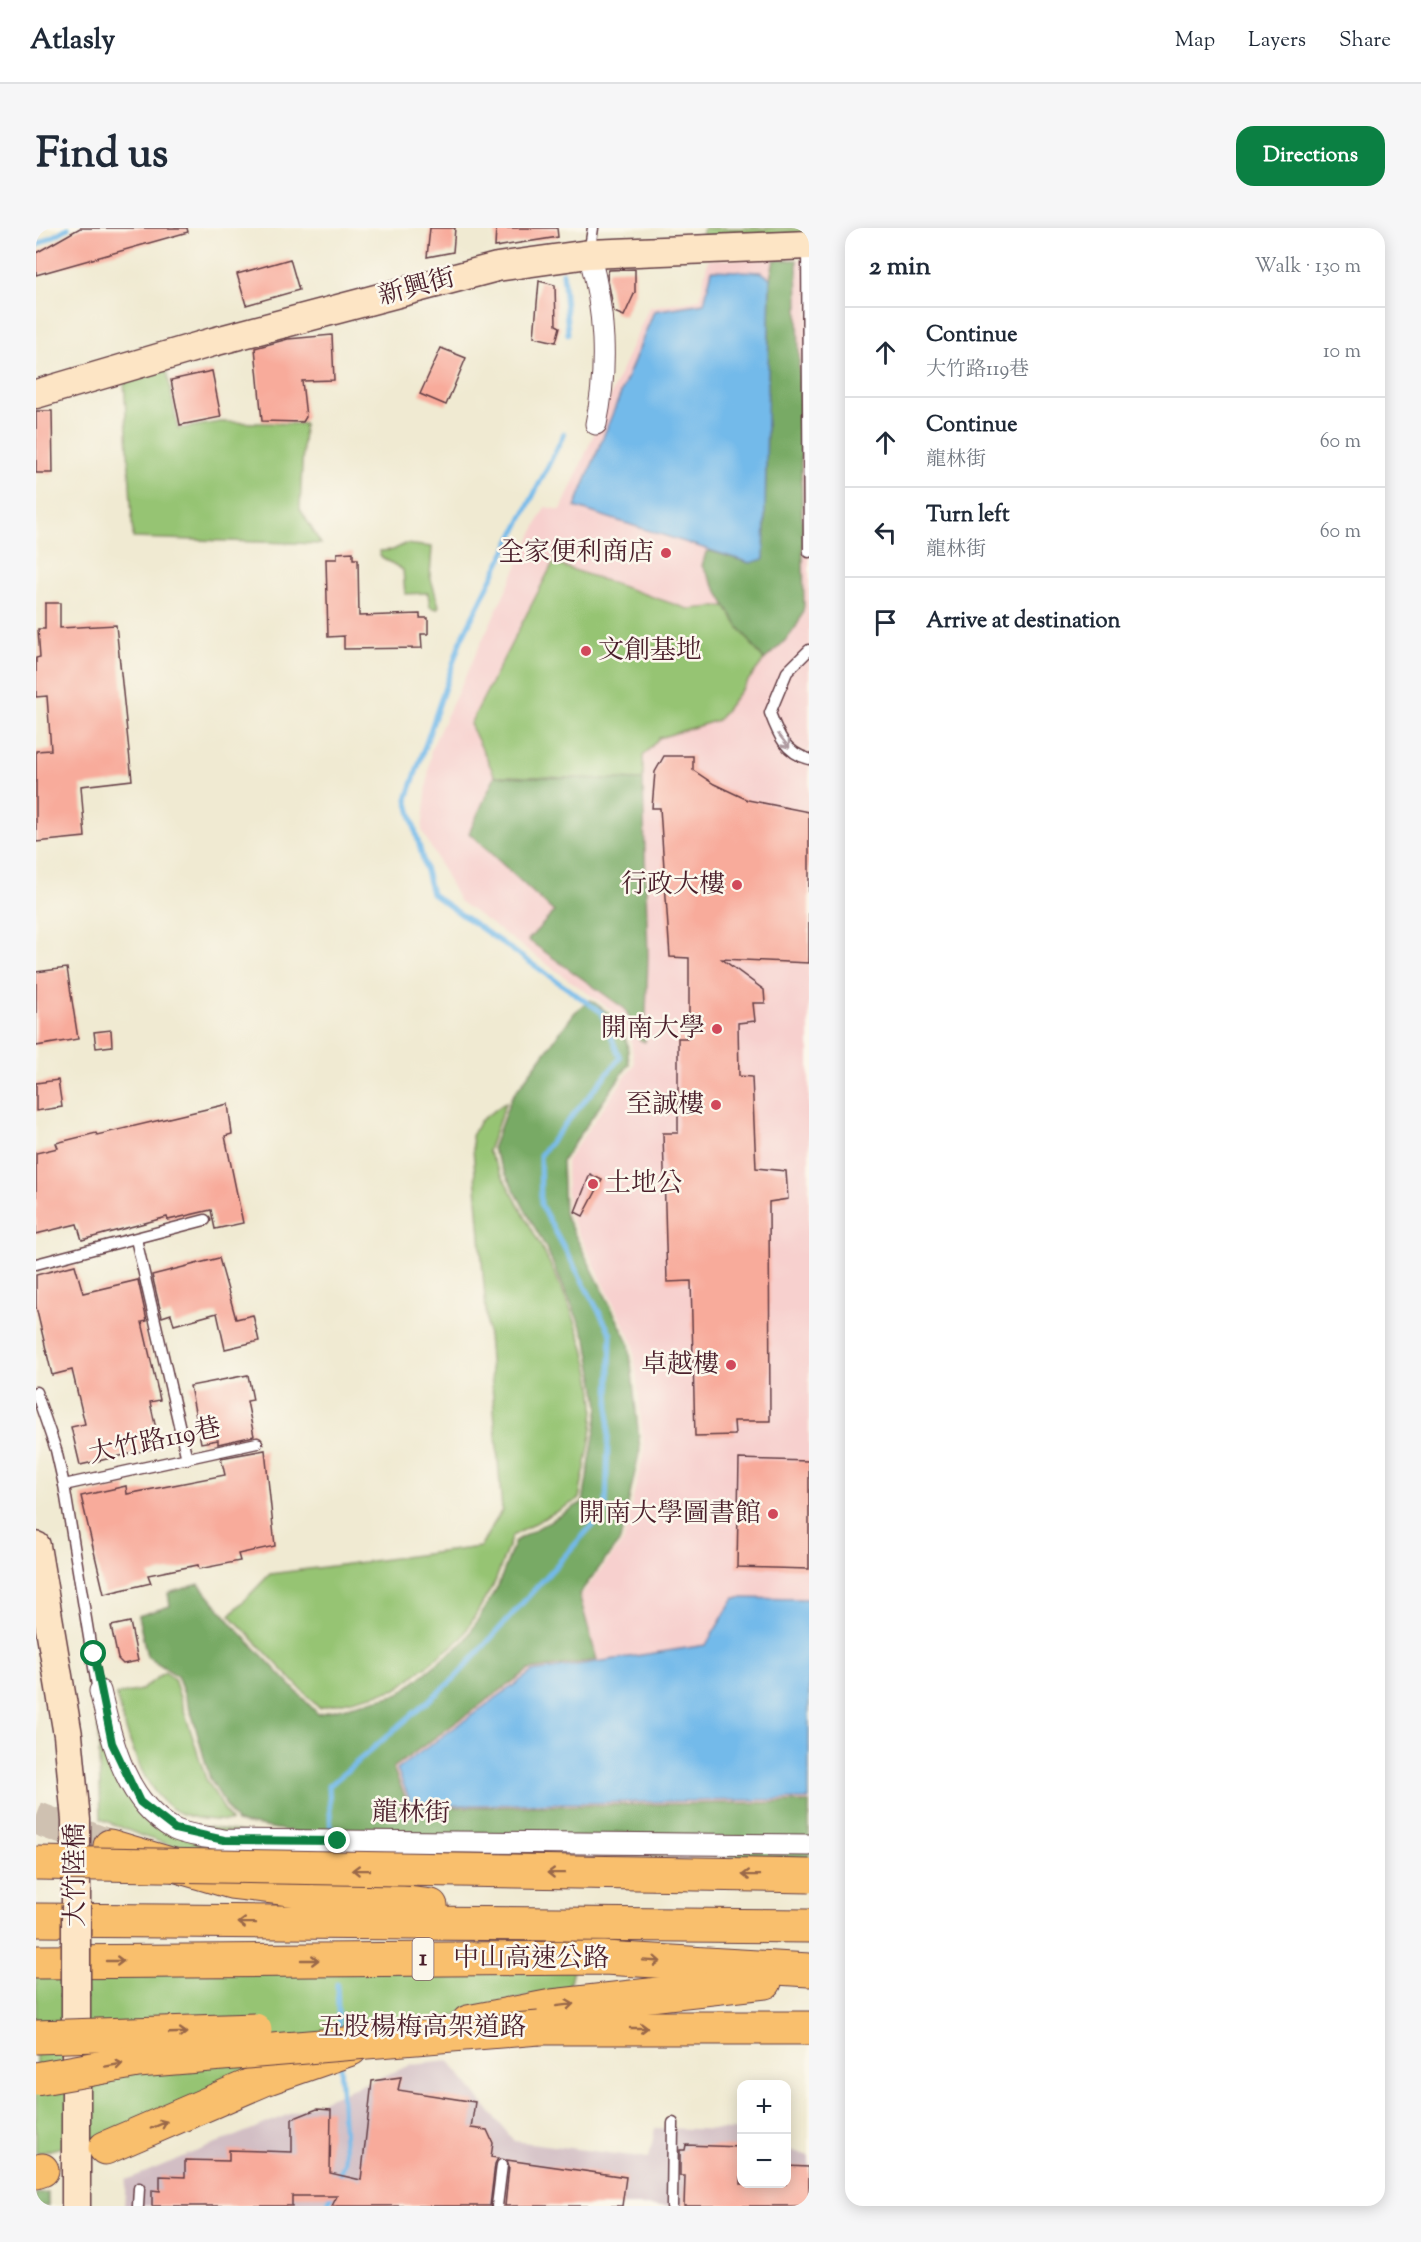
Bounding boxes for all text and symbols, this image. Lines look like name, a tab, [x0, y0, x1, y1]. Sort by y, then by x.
text: Atlasly	[30, 21, 115, 61]
text: Map	[1175, 26, 1215, 56]
text: Layers	[1248, 26, 1306, 56]
text: Share	[1339, 26, 1391, 56]
text: Find us	[36, 126, 168, 186]
button: Directions	[1236, 126, 1385, 186]
text: 2 min	[869, 249, 931, 286]
text: Walk · 130 m	[1254, 253, 1361, 282]
street label: 新興街	[375, 260, 459, 316]
text: Continue	[926, 320, 1017, 352]
icon: ahead	[869, 336, 902, 369]
text: 10 m	[1323, 338, 1361, 367]
text: 大竹路119巷	[926, 356, 1029, 385]
text: Continue	[926, 410, 1017, 442]
icon: ahead	[869, 426, 902, 459]
text: 60 m	[1320, 428, 1361, 457]
text: 龍林街	[926, 446, 986, 475]
text: Turn left	[926, 500, 1009, 532]
icon: left	[869, 516, 902, 549]
text: 60 m	[1320, 518, 1361, 547]
place label: 全家便利商店	[498, 535, 654, 572]
text: 龍林街	[926, 536, 986, 565]
marker: 全家便利商店	[659, 546, 673, 560]
icon: arrive	[869, 606, 902, 639]
text: Arrive at destination	[926, 606, 1121, 638]
place label: 文創基地	[598, 633, 702, 670]
marker: 文創基地	[579, 644, 593, 658]
one-way arrow	[777, 733, 790, 749]
place label: 行政大樓	[621, 867, 725, 904]
marker: 行政大樓	[730, 878, 744, 892]
place label: 開南大學	[601, 1011, 705, 1048]
marker: 開南大學	[710, 1022, 724, 1036]
place label: 至誠樓	[626, 1087, 704, 1124]
marker: 至誠樓	[709, 1098, 723, 1112]
place label: 土地公	[605, 1166, 683, 1203]
marker: 土地公	[586, 1177, 600, 1191]
place label: 卓越樓	[641, 1347, 719, 1384]
marker: 卓越樓	[724, 1358, 738, 1372]
street label: 大竹路119巷	[86, 1410, 224, 1474]
place label: 開南大學圖書館	[579, 1496, 761, 1533]
marker: 開南大學圖書館	[766, 1507, 780, 1521]
route start	[80, 1640, 106, 1666]
street label: 龍林街	[372, 1795, 450, 1833]
street label: 大竹陸橋	[58, 1823, 95, 1927]
route end	[324, 1827, 350, 1853]
one-way arrow	[351, 1864, 371, 1876]
one-way arrow	[546, 1867, 566, 1879]
one-way arrow	[741, 1869, 761, 1881]
one-way arrow	[237, 1917, 257, 1929]
road number: 1	[412, 1938, 434, 1980]
street label: 中山高速公路	[453, 1941, 609, 1978]
one-way arrow	[300, 1954, 320, 1966]
one-way arrow	[642, 1955, 662, 1966]
one-way arrow	[105, 1956, 125, 1967]
one-way arrow	[555, 1999, 575, 2010]
street label: 五股楊梅高架道路	[318, 2010, 526, 2047]
one-way arrow	[629, 2022, 649, 2034]
one-way arrow	[168, 2027, 188, 2038]
one-way arrow	[104, 2059, 124, 2070]
map controls	[737, 2080, 791, 2188]
button: +	[737, 2080, 791, 2134]
one-way arrow	[149, 2119, 167, 2130]
button: −	[737, 2134, 791, 2188]

